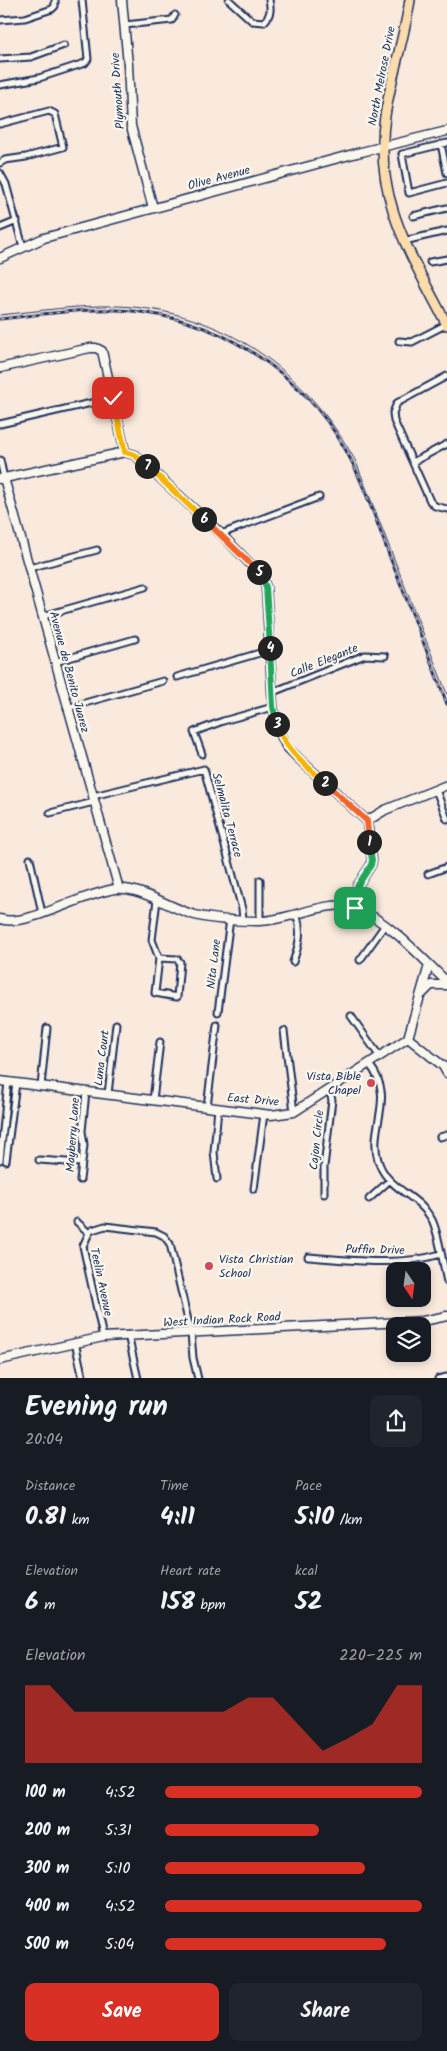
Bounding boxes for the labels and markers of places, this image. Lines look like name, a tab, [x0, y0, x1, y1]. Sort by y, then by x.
pin	[92, 377, 134, 419]
pin: 7	[134, 454, 160, 478]
pin: 6	[192, 506, 216, 532]
pin: 5	[246, 560, 272, 584]
pin: 4	[258, 636, 282, 660]
pin: 3	[264, 712, 290, 736]
pin: 2	[312, 770, 338, 796]
pin: 1	[356, 830, 382, 854]
pin	[334, 887, 376, 929]
place label: Vista Bible Chapel	[306, 1067, 362, 1100]
marker: Vista Bible Chapel	[365, 1077, 377, 1089]
place label: Vista Christian School	[219, 1250, 294, 1283]
marker: Vista Christian School	[203, 1260, 215, 1272]

